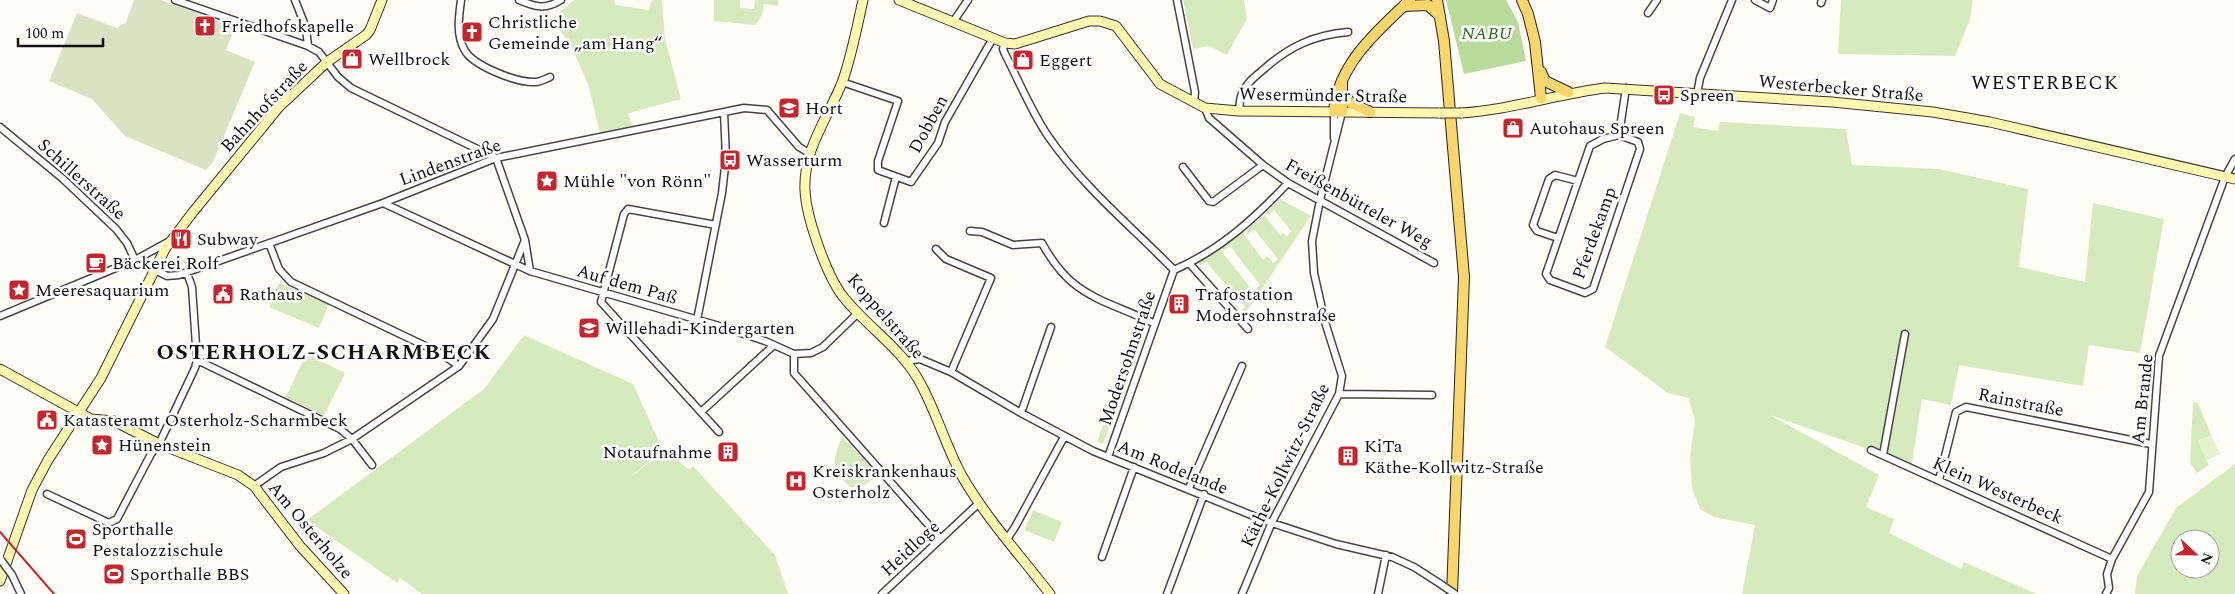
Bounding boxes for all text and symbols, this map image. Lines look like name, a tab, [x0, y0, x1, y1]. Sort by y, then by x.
place label: Christliche Gemeinde „am Hang“	[488, 9, 662, 57]
place label: Friedhofskapelle	[221, 13, 354, 40]
church icon: Friedhofskapelle	[193, 14, 217, 38]
scale bar	[18, 15, 102, 47]
church icon: Christliche Gemeinde „am Hang“	[460, 20, 484, 44]
park label: NABU	[1461, 20, 1513, 47]
text: 100 m	[25, 22, 64, 45]
place label: Wellbrock	[368, 46, 450, 73]
shop icon: Wellbrock	[340, 47, 364, 71]
place label: Eggert	[1039, 47, 1092, 74]
shop icon: Eggert	[1011, 48, 1035, 72]
street label: Bahnhofstraße	[214, 54, 314, 159]
street label: Westerbecker Straße	[1757, 68, 1925, 109]
district label: WESTERBECK	[1971, 68, 2119, 98]
street label: Wesermünder Straße	[1239, 81, 1407, 110]
place label: Spreen	[1680, 82, 1735, 109]
bus stop icon: Spreen	[1652, 83, 1676, 107]
street label: Dobben	[902, 90, 955, 158]
place label: Hort	[805, 95, 843, 122]
school or university icon: Hort	[777, 96, 801, 120]
place label: Autohaus Spreen	[1529, 115, 1665, 142]
shop icon: Autohaus Spreen	[1501, 116, 1525, 140]
street label: Schillerstraße	[31, 132, 132, 226]
street label: Lindenstraße	[395, 132, 505, 193]
place label: Wasserturm	[746, 147, 842, 174]
bus stop icon: Wasserturm	[718, 148, 742, 172]
street label: Freißenbütteler Weg	[1280, 152, 1438, 255]
place label: Mühle "von Rönn"	[563, 168, 711, 195]
place icon: Mühle "von Rönn"	[535, 169, 559, 193]
street label: Pferdekamp	[1565, 183, 1624, 283]
place label: Subway	[197, 226, 259, 253]
restaurant icon: Subway	[169, 227, 193, 251]
place label: Bäckerei Rolf	[112, 250, 221, 277]
cafe icon: Bäckerei Rolf	[84, 251, 108, 275]
street label: Auf dem Paß	[574, 257, 680, 312]
street label: Koppelstraße	[840, 267, 931, 365]
place label: Meeresaquarium	[35, 277, 169, 304]
place icon: Meeresaquarium	[7, 278, 31, 302]
place label: Rathaus	[239, 281, 303, 308]
place label: Trafostation Modersohnstraße	[1195, 281, 1336, 329]
public building icon: Rathaus	[211, 282, 235, 306]
street label: Modersohnstraße	[1092, 287, 1163, 429]
building icon: Trafostation Modersohnstraße	[1167, 292, 1191, 316]
place label: Willehadi-Kindergarten	[605, 315, 795, 342]
school or university icon: Willehadi-Kindergarten	[577, 316, 601, 340]
district label: OSTERHOLZ-SCHARMBECK	[156, 336, 492, 369]
street label: Am Brande	[2124, 353, 2161, 446]
street label: Käthe-Kollwitz-Straße	[1234, 379, 1337, 552]
street label: Rainstraße	[1976, 381, 2066, 424]
place label: Katasteramt Osterholz-Scharmbeck	[63, 407, 348, 434]
public building icon: Katasteramt Osterholz-Scharmbeck	[35, 408, 59, 432]
place label: Hünenstein	[118, 432, 211, 459]
place icon: Hünenstein	[90, 433, 114, 457]
street label: Am Rodelande	[1113, 433, 1232, 502]
place label: KiTa Käthe-Kollwitz-Straße	[1364, 433, 1544, 481]
place label: Notaufnahme	[603, 439, 712, 466]
building icon: Notaufnahme	[716, 440, 740, 464]
building icon: KiTa Käthe-Kollwitz-Straße	[1336, 444, 1360, 468]
street label: Klein Westerbeck	[1928, 450, 2068, 531]
place label: Kreiskrankenhaus Osterholz	[812, 458, 957, 506]
hospital icon: Kreiskrankenhaus Osterholz	[784, 469, 808, 493]
street label: Am Osterholze	[262, 475, 360, 585]
street label: Heidloge	[875, 514, 946, 583]
place label: Sporthalle Pestalozzischule	[92, 516, 223, 564]
sports icon: Sporthalle Pestalozzischule	[64, 527, 88, 551]
north arrow	[2170, 529, 2220, 579]
text: N	[2195, 549, 2218, 568]
place label: Sporthalle BBS	[130, 561, 249, 588]
sports icon: Sporthalle BBS	[102, 562, 126, 586]

